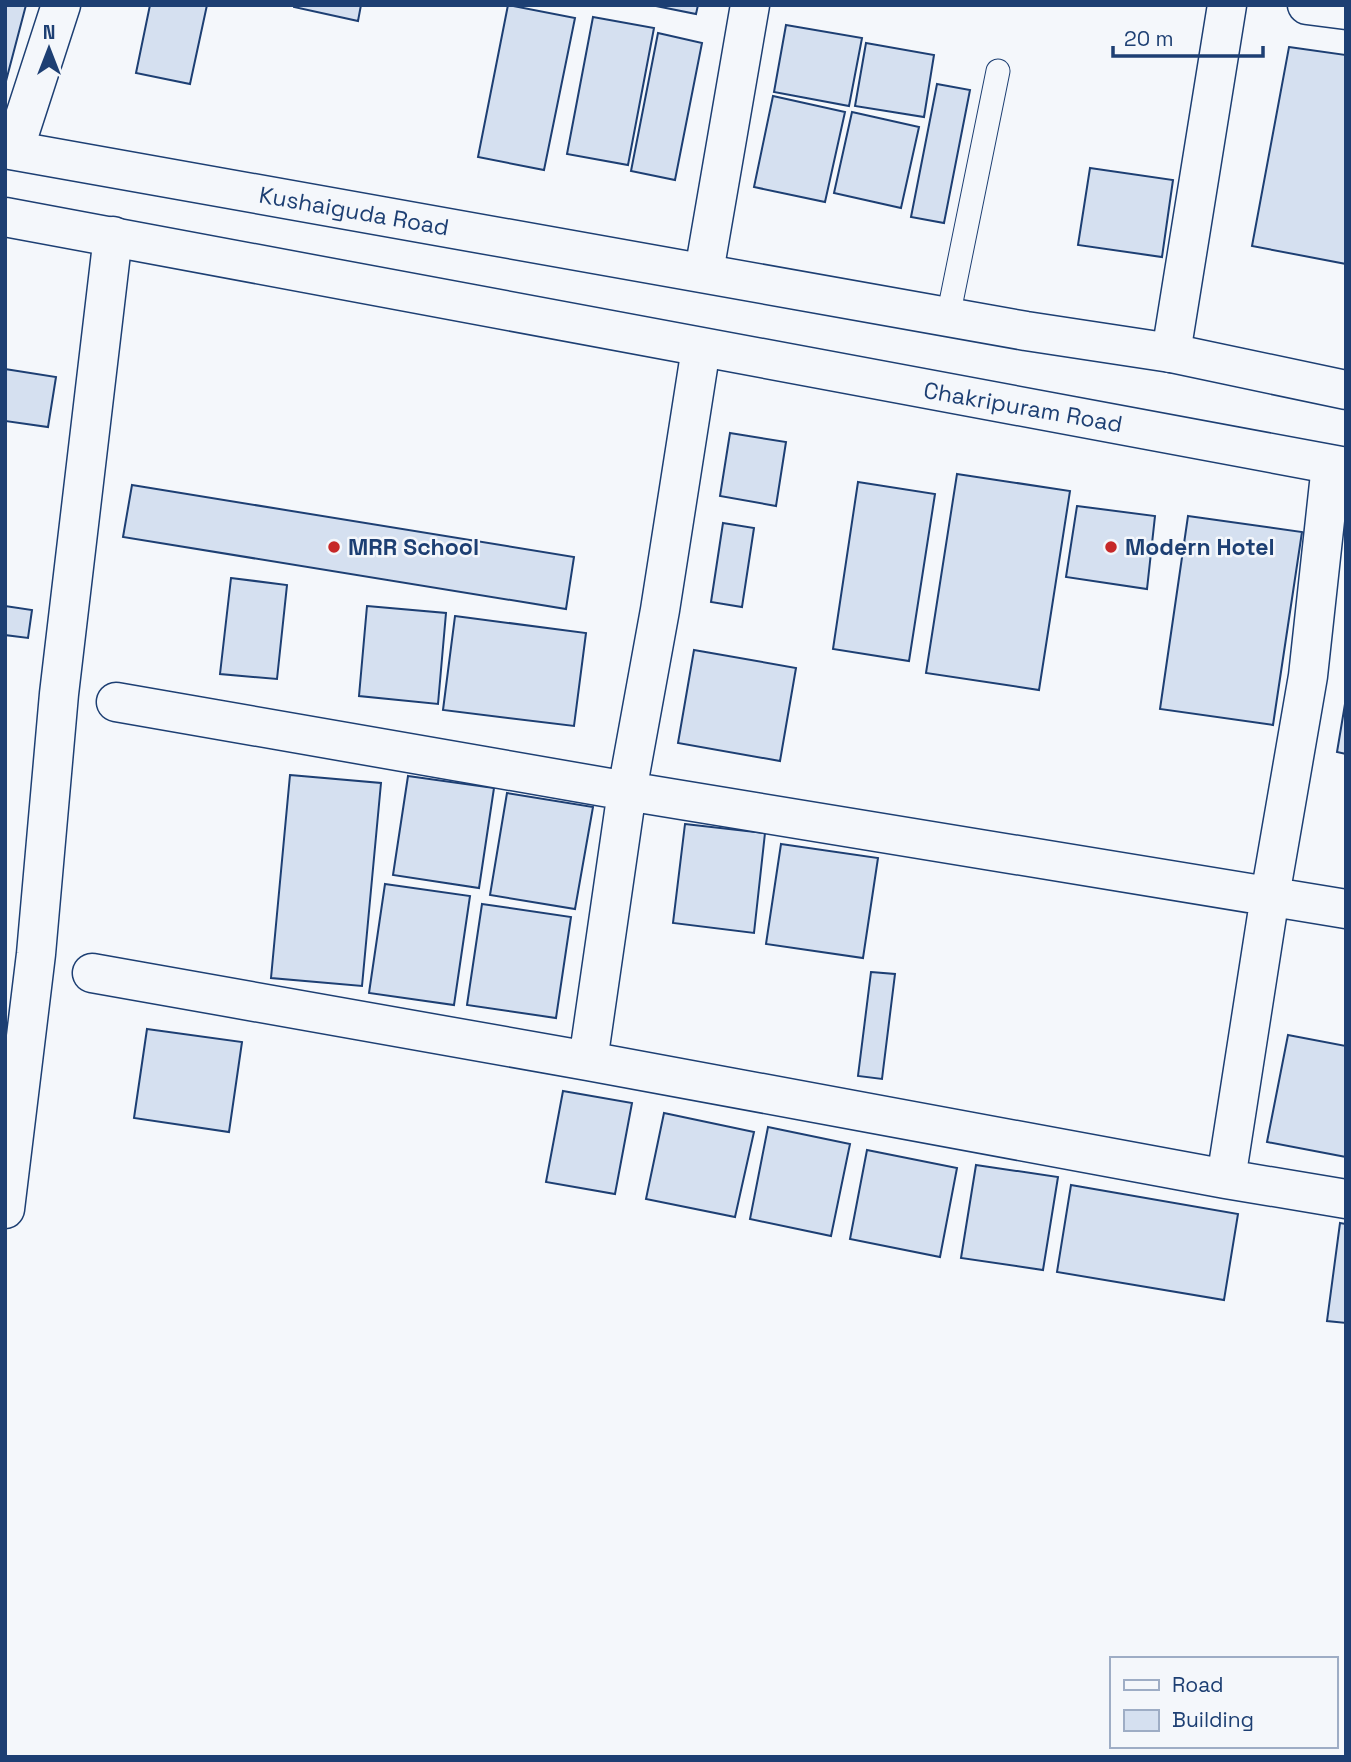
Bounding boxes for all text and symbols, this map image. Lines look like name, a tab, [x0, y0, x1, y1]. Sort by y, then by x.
north arrow	[14, 14, 84, 84]
scale bar	[1113, 14, 1264, 58]
text: N	[43, 20, 55, 45]
text: 20 m	[1124, 25, 1174, 52]
street label: Kushaiguda Road	[257, 180, 451, 242]
street label: Chakripuram Road	[921, 375, 1125, 439]
place label: MRR School	[348, 532, 479, 562]
place label: Modern Hotel	[1125, 532, 1275, 562]
marker: MRR School	[326, 539, 342, 555]
marker: Modern Hotel	[1103, 539, 1119, 555]
legend	[1110, 1657, 1337, 1748]
text: Road	[1172, 1671, 1224, 1698]
text: Building	[1172, 1706, 1254, 1733]

